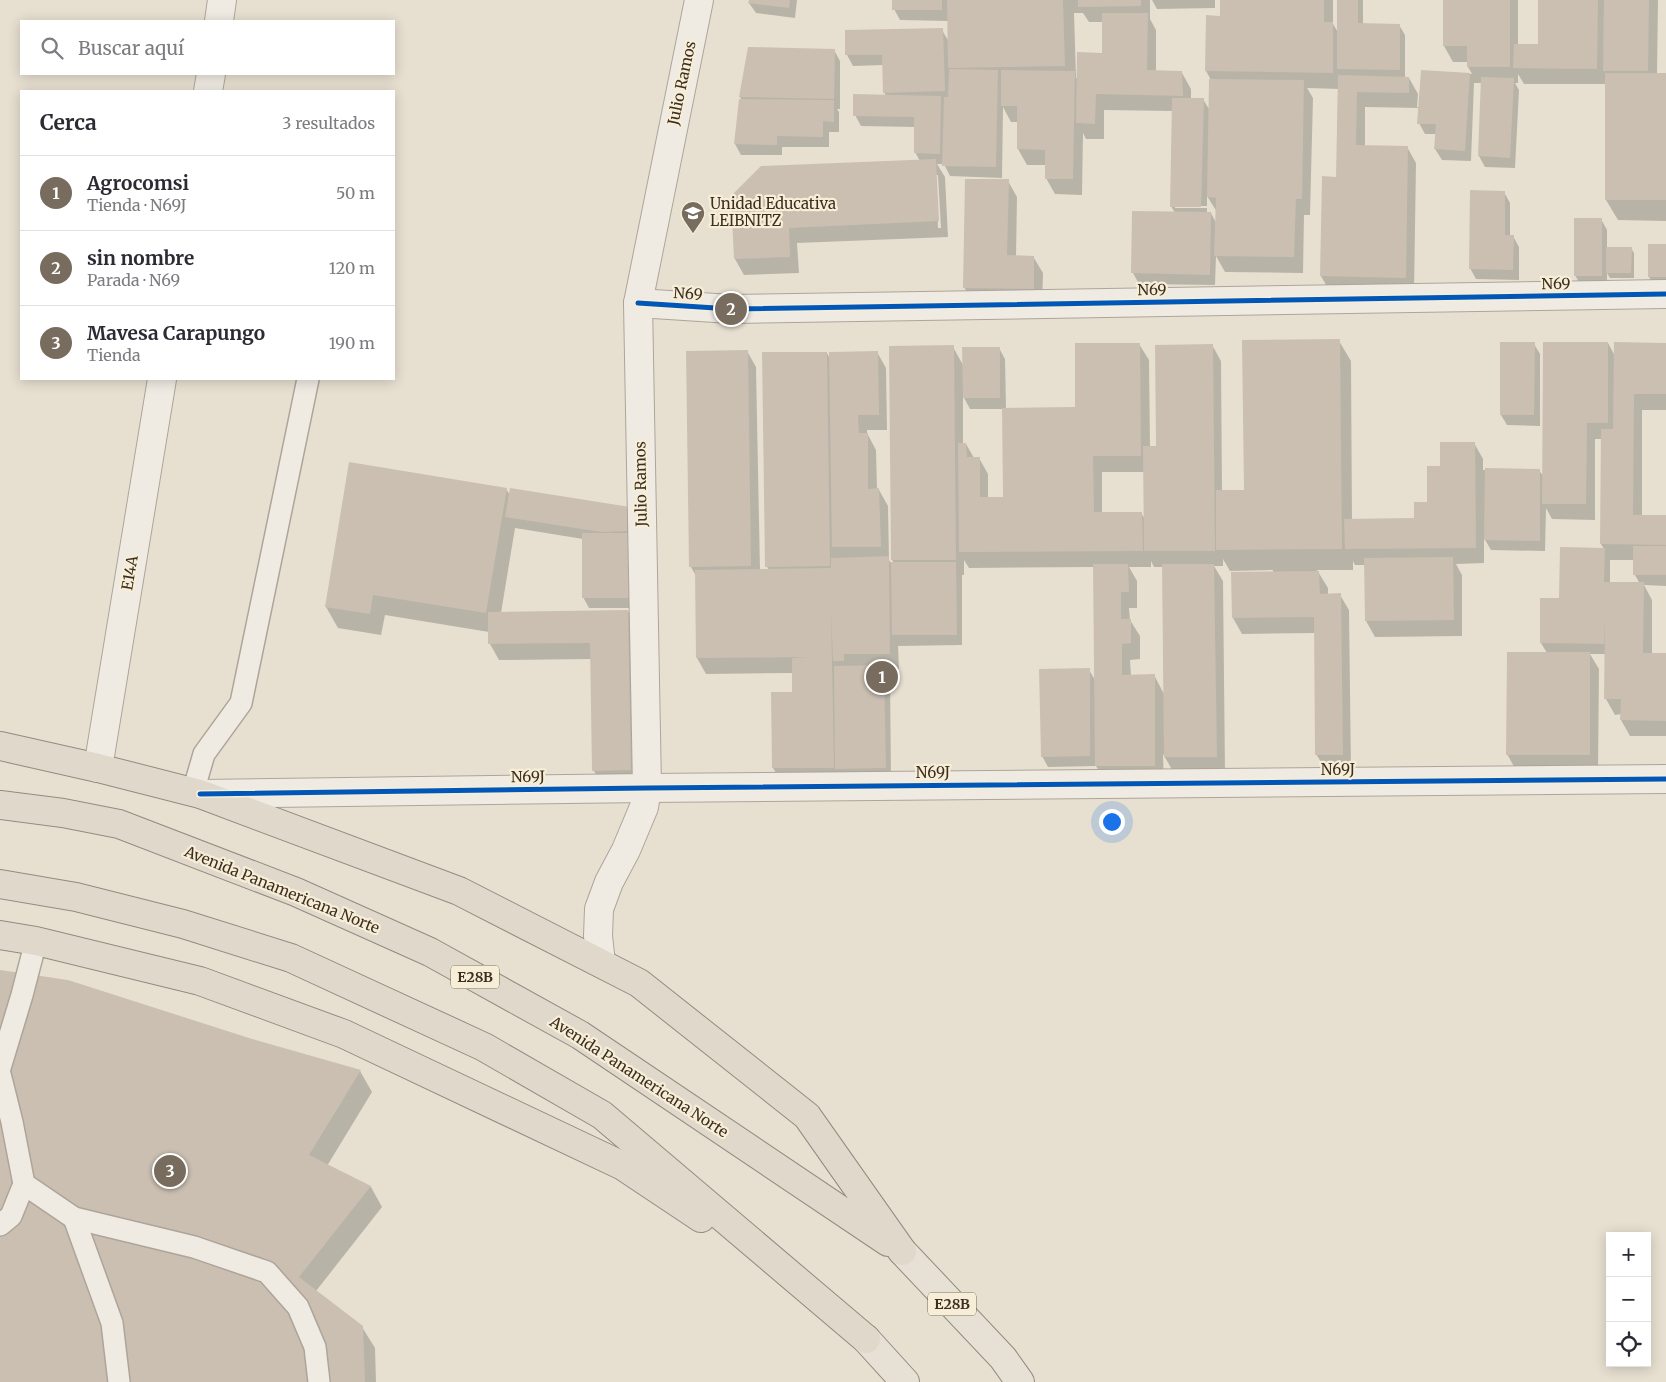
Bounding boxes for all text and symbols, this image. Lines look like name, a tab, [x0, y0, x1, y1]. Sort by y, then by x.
search box	[20, 20, 395, 75]
icon: search	[38, 34, 66, 62]
text: Buscar aquí	[78, 36, 184, 60]
street label: Julio Ramos	[663, 39, 700, 128]
text: Cerca	[40, 109, 97, 136]
text: 3 resultados	[282, 113, 375, 133]
text: Agrocomsi	[87, 171, 189, 195]
text: 1	[52, 183, 60, 203]
text: 50 m	[336, 183, 375, 203]
place label: Unidad Educativa LEIBNITZ	[710, 194, 836, 230]
text: Tienda · N69J	[87, 195, 187, 215]
school or university icon: Unidad Educativa LEIBNITZ	[680, 200, 706, 234]
text: sin nombre	[87, 246, 194, 270]
text: 2	[51, 258, 61, 278]
text: 120 m	[329, 258, 375, 278]
text: Parada · N69	[87, 270, 180, 290]
street label: N69	[1541, 274, 1571, 293]
street label: N69	[1137, 280, 1167, 299]
street label: N69	[673, 283, 703, 304]
pin: 2	[715, 290, 747, 328]
text: Mavesa Carapungo	[87, 321, 265, 345]
text: 3	[51, 333, 61, 353]
text: 190 m	[329, 333, 375, 353]
text: Tienda	[87, 345, 141, 365]
street label: Julio Ramos	[630, 441, 651, 528]
street label: E14A	[117, 554, 142, 592]
pin: 1	[866, 658, 898, 696]
street label: N69J	[1321, 760, 1356, 779]
street label: N69J	[916, 763, 951, 782]
street label: N69J	[511, 767, 546, 786]
your location	[1099, 809, 1125, 835]
street label: Avenida Panamericana Norte	[181, 841, 383, 937]
road number: E28B	[451, 966, 499, 989]
street label: Avenida Panamericana Norte	[546, 1011, 732, 1141]
pin: 3	[154, 1152, 186, 1190]
map controls	[1606, 1232, 1651, 1367]
button: +	[1606, 1232, 1651, 1277]
button: −	[1606, 1277, 1651, 1322]
road number: E28B	[928, 1292, 976, 1316]
button: locate	[1606, 1322, 1651, 1367]

